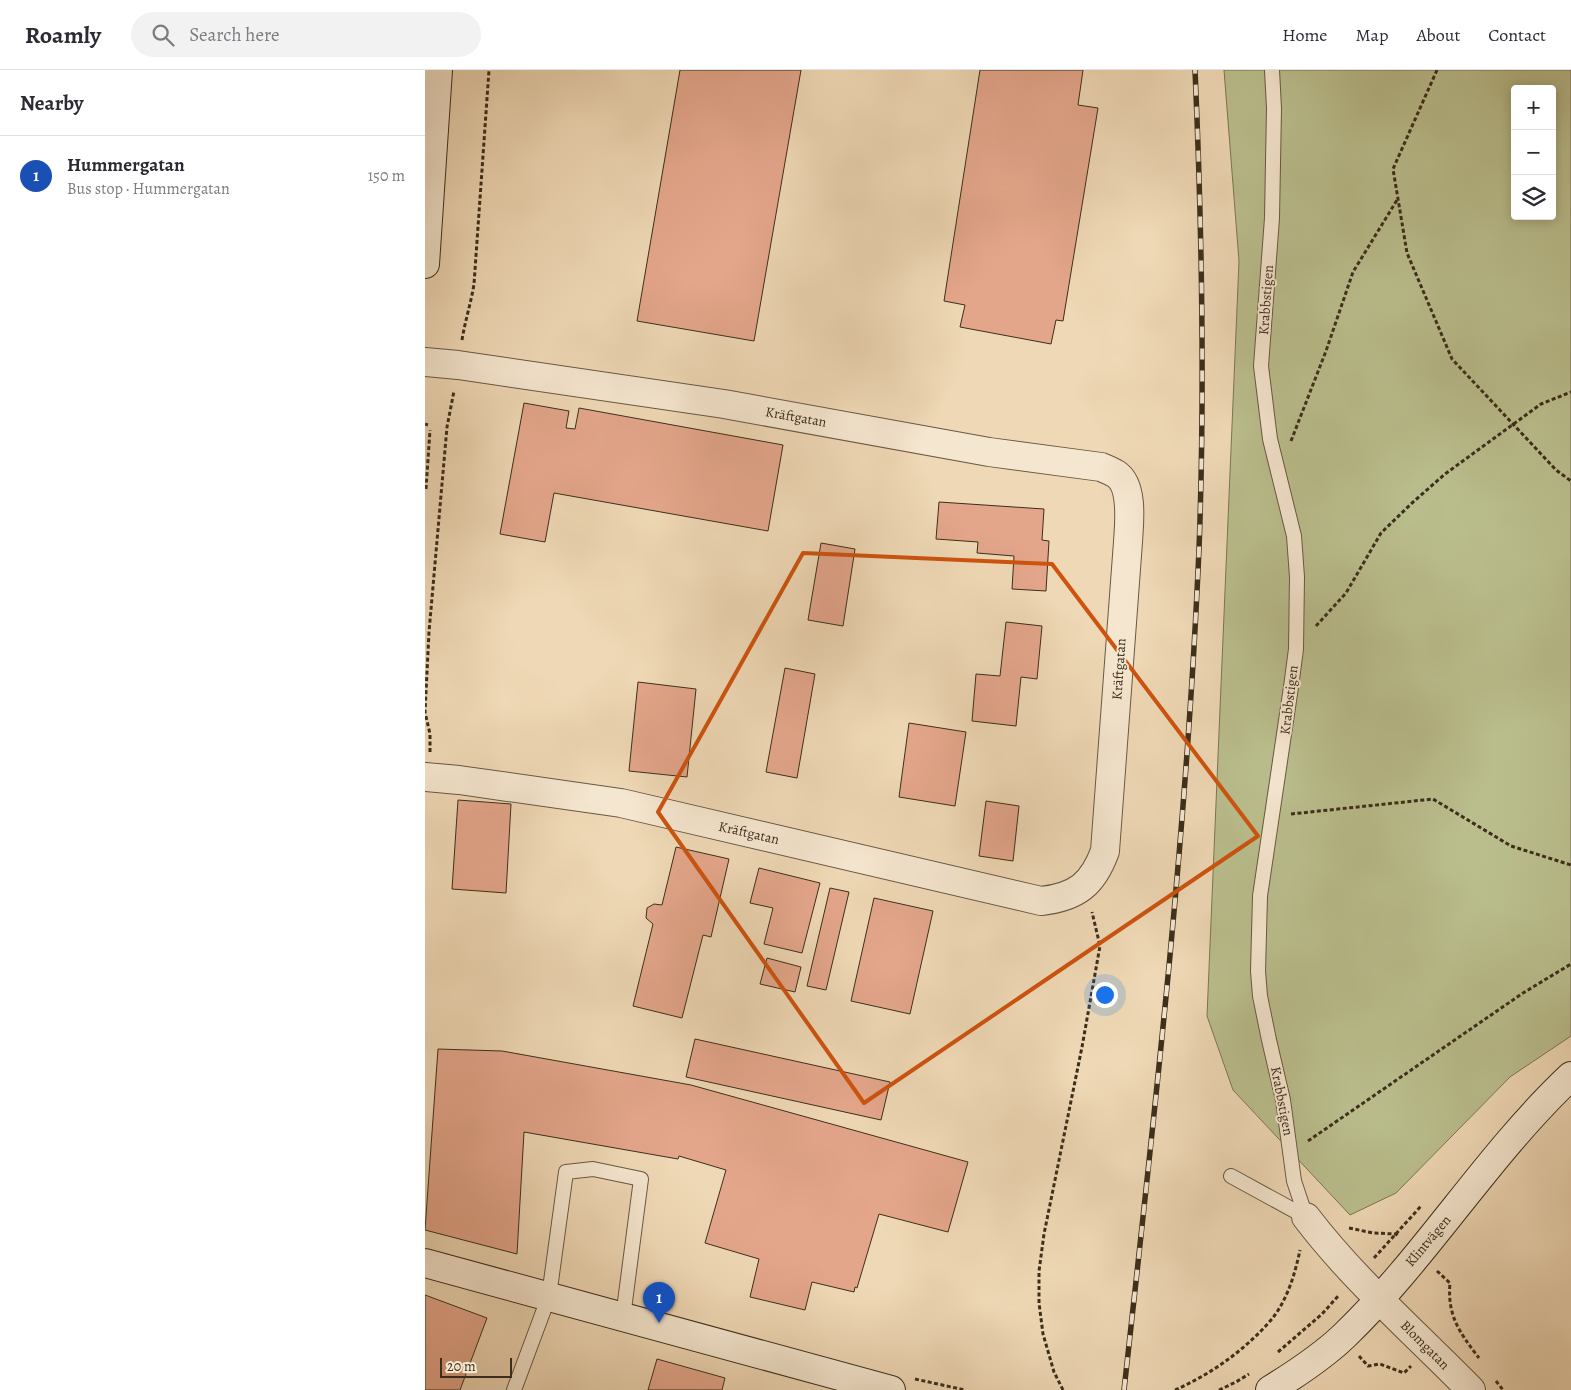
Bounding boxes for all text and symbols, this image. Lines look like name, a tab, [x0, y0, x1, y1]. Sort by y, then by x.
search box	[131, 12, 481, 57]
text: Roamly	[25, 19, 101, 51]
icon: search	[149, 21, 177, 49]
text: Search here	[189, 22, 280, 48]
text: Home	[1282, 23, 1327, 47]
text: Map	[1355, 23, 1388, 47]
text: About	[1416, 23, 1460, 47]
text: Contact	[1488, 23, 1546, 47]
map controls	[1511, 85, 1556, 220]
button: +	[1511, 85, 1556, 130]
text: Nearby	[20, 89, 83, 117]
button: −	[1511, 130, 1556, 175]
text: Hummergatan	[67, 152, 185, 178]
text: 1	[33, 165, 39, 187]
text: 150 m	[368, 165, 405, 187]
button: layers	[1511, 175, 1556, 220]
text: Bus stop · Hummergatan	[67, 178, 230, 200]
street label: Krabbstigen	[1254, 264, 1278, 336]
street label: Kräftgatan	[764, 402, 828, 432]
street label: Kräftgatan	[1107, 637, 1131, 700]
street label: Krabbstigen	[1275, 664, 1303, 736]
street label: Kräftgatan	[717, 817, 782, 849]
your location	[1092, 982, 1118, 1008]
street label: Krabbstigen	[1266, 1065, 1298, 1137]
street label: Klintvägen	[1401, 1211, 1455, 1271]
pin: 1	[643, 1282, 675, 1323]
street label: Blomgatan	[1396, 1316, 1454, 1374]
scale bar	[440, 1355, 513, 1378]
text: 20 m	[447, 1357, 476, 1376]

